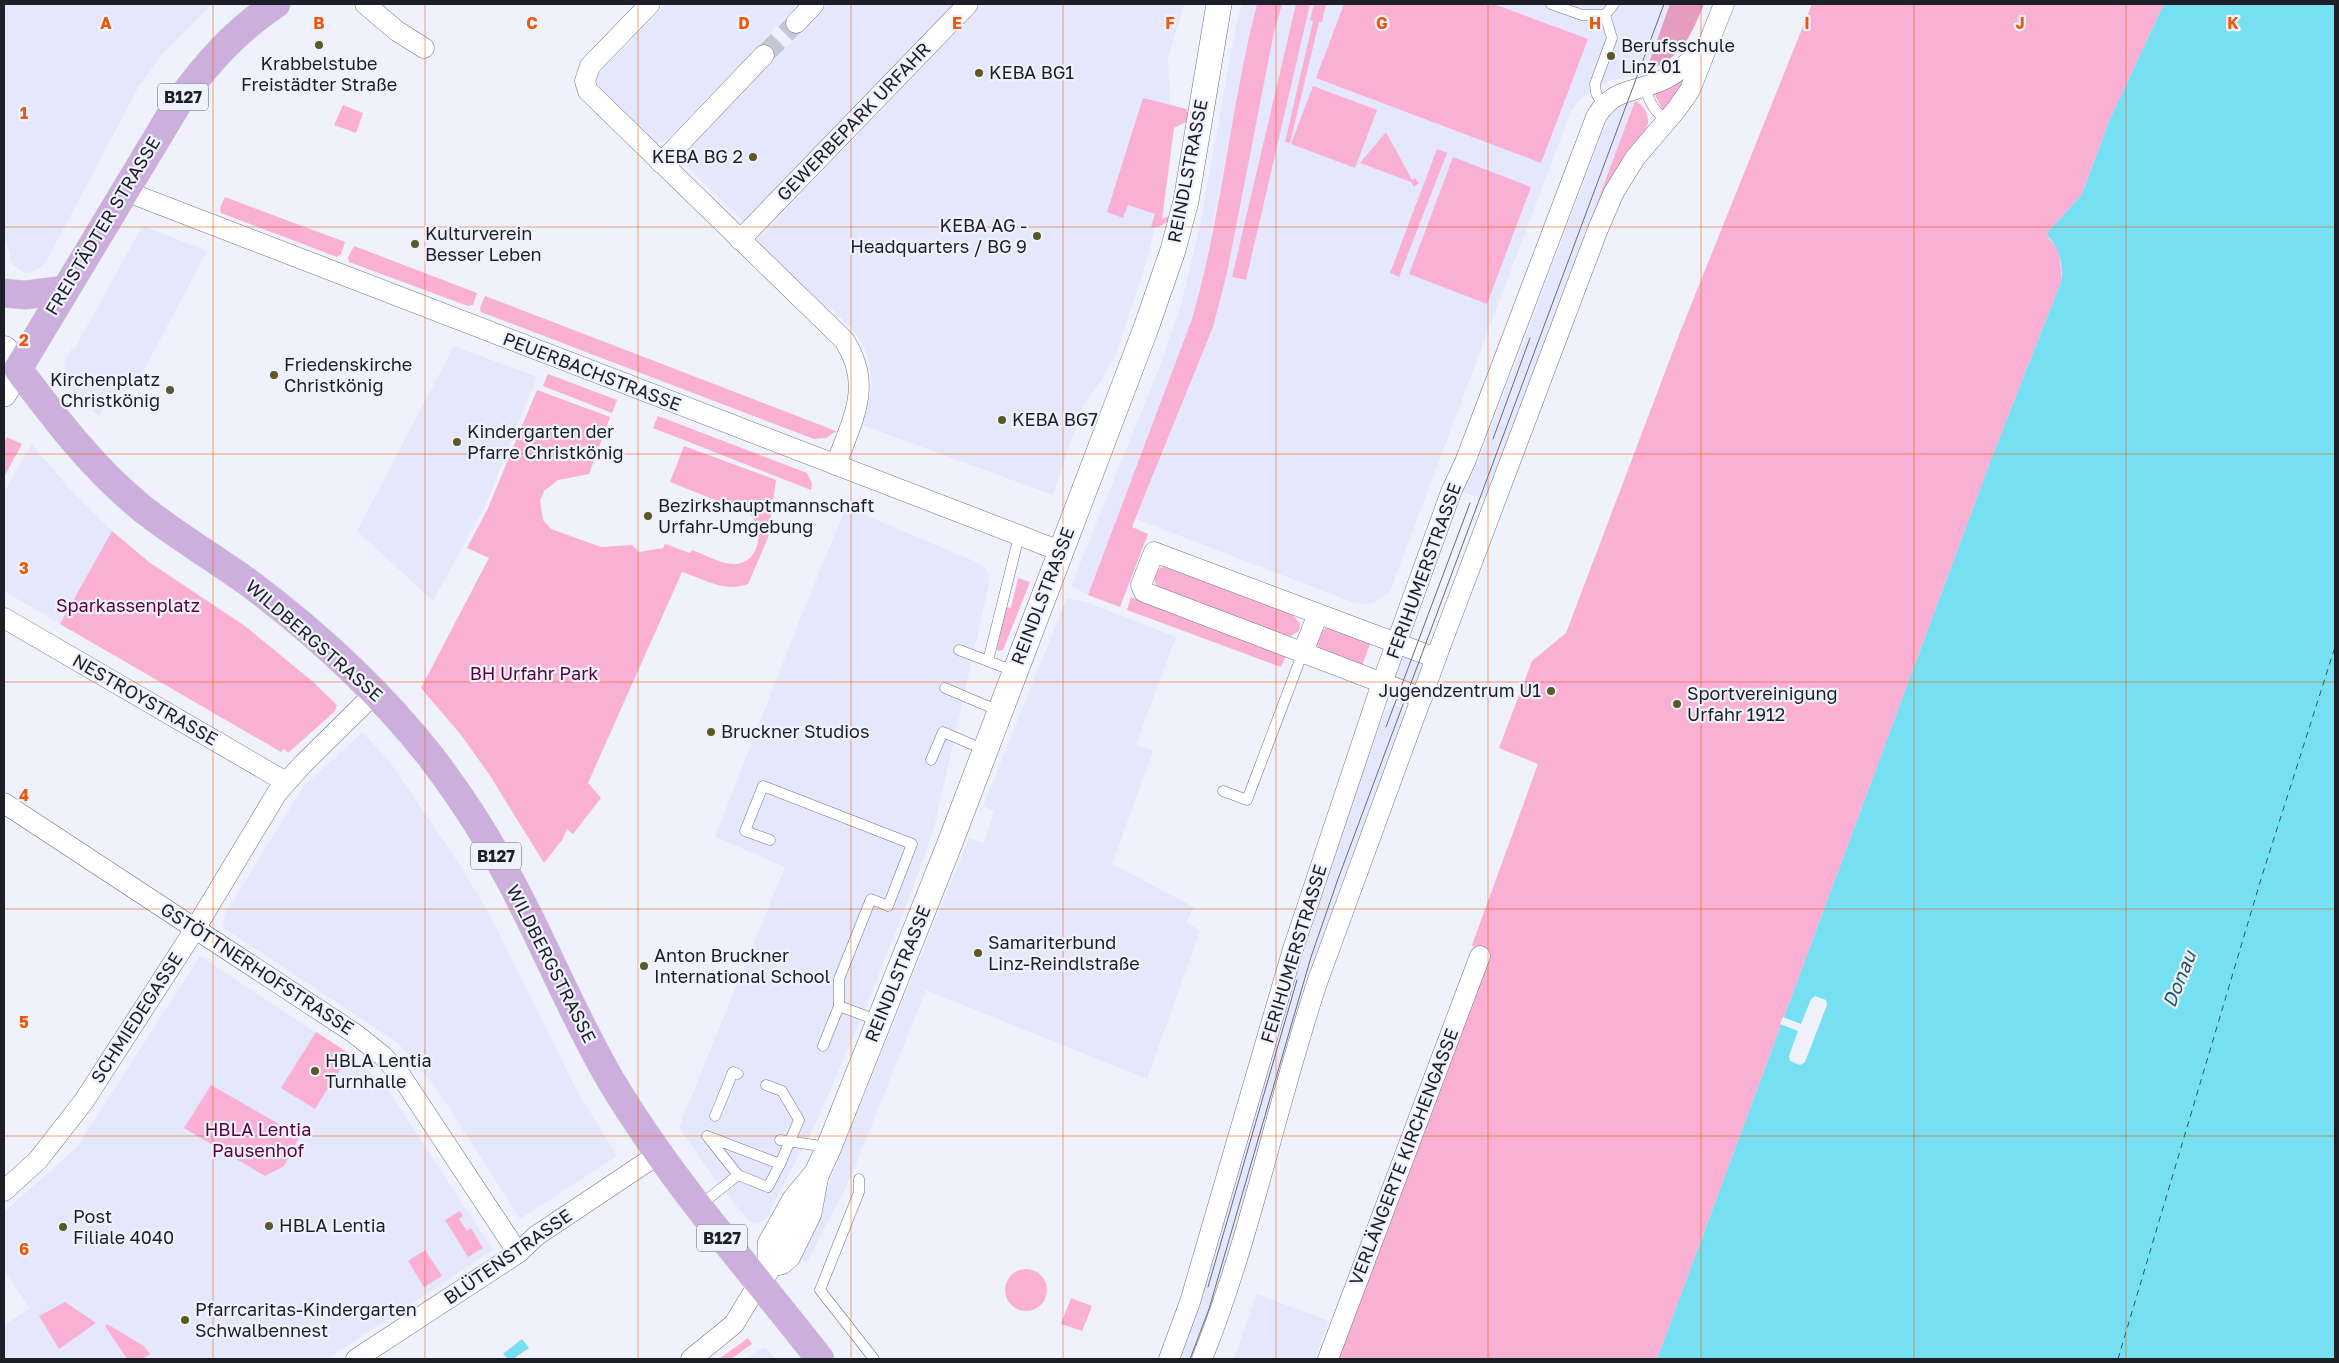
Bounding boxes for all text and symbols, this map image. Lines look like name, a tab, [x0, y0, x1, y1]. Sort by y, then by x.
text: A	[100, 13, 112, 33]
text: B	[313, 13, 325, 33]
text: C	[526, 13, 538, 33]
text: D	[738, 13, 750, 33]
text: E	[952, 13, 962, 33]
text: F	[1165, 13, 1175, 33]
text: G	[1376, 13, 1388, 33]
text: H	[1589, 13, 1601, 33]
text: I	[1804, 13, 1810, 33]
text: J	[2015, 13, 2025, 33]
text: K	[2227, 13, 2239, 33]
place label: Berufsschule Linz 01	[1621, 34, 1735, 77]
street label: GEWERBEPARK URFAHR	[772, 37, 935, 205]
marker: Krabbelstube Freistädter Straße	[313, 39, 325, 51]
marker: Berufsschule Linz 01	[1605, 50, 1617, 62]
place label: Krabbelstube Freistädter Straße	[241, 52, 397, 95]
place label: KEBA BG1	[989, 61, 1074, 83]
marker: KEBA BG1	[973, 67, 985, 79]
road number: B127	[158, 84, 208, 110]
street label: REINDLSTRASSE	[1162, 97, 1212, 244]
text: 1	[20, 103, 28, 123]
street label: FREISTÄDTER STRASSE	[40, 132, 164, 319]
place label: KEBA BG 2	[652, 145, 743, 167]
marker: KEBA BG 2	[747, 151, 759, 163]
place label: KEBA AG - Headquarters / BG 9	[850, 214, 1027, 257]
place label: Kulturverein Besser Leben	[425, 222, 542, 265]
marker: KEBA AG - Headquarters / BG 9	[1031, 230, 1043, 242]
marker: Kulturverein Besser Leben	[409, 238, 421, 250]
street label: PEUERBACHSTRASSE	[500, 327, 685, 415]
text: 2	[19, 330, 29, 350]
place label: Friedenskirche Christkönig	[284, 353, 412, 396]
place label: Kirchenplatz Christkönig	[50, 368, 160, 411]
marker: Friedenskirche Christkönig	[268, 369, 280, 381]
marker: Kirchenplatz Christkönig	[164, 384, 176, 396]
place label: KEBA BG7	[1012, 408, 1098, 430]
marker: KEBA BG7	[996, 414, 1008, 426]
place label: Kindergarten der Pfarre Christkönig	[467, 420, 624, 463]
marker: Kindergarten der Pfarre Christkönig	[451, 436, 463, 448]
street label: FERIHUMERSTRASSE	[1381, 480, 1465, 662]
place label: Bezirkshauptmannschaft Urfahr-Umgebung	[658, 494, 874, 537]
marker: Bezirkshauptmannschaft Urfahr-Umgebung	[642, 510, 654, 522]
street label: REINDLSTRASSE	[1006, 524, 1078, 668]
text: 3	[19, 558, 29, 578]
street label: WILDBERGSTRASSE	[242, 575, 388, 706]
park label: Sparkassenplatz	[56, 594, 200, 616]
street label: NESTROYSTRASSE	[69, 649, 222, 750]
park label: BH Urfahr Park	[470, 662, 598, 684]
place label: Jugendzentrum U1	[1379, 679, 1541, 701]
place label: Sportvereinigung Urfahr 1912	[1687, 682, 1838, 725]
marker: Jugendzentrum U1	[1545, 685, 1557, 697]
marker: Sportvereinigung Urfahr 1912	[1671, 698, 1683, 710]
place label: Bruckner Studios	[721, 720, 869, 742]
marker: Bruckner Studios	[705, 726, 717, 738]
text: 4	[19, 785, 29, 805]
road number: B127	[471, 842, 521, 869]
street label: FERIHUMERSTRASSE	[1255, 862, 1331, 1046]
street label: WILDBERGSTRASSE	[503, 881, 601, 1046]
street label: GSTÖTTNERHOFSTRASSE	[157, 897, 358, 1039]
street label: REINDLSTRASSE	[860, 902, 935, 1045]
place label: Samariterbund Linz-Reindlstraße	[988, 931, 1140, 974]
place label: Anton Bruckner International School	[654, 944, 831, 987]
water label: Donau	[2157, 946, 2201, 1010]
marker: Samariterbund Linz-Reindlstraße	[972, 947, 984, 959]
street label: SCHMIEDEGASSE	[86, 948, 187, 1087]
marker: Anton Bruckner International School	[638, 960, 650, 972]
text: 5	[19, 1012, 29, 1032]
street label: VERLÄNGERTE KIRCHENGASSE	[1344, 1025, 1462, 1288]
place label: HBLA Lentia Turnhalle	[325, 1049, 432, 1092]
marker: HBLA Lentia Turnhalle	[309, 1065, 321, 1077]
park label: HBLA Lentia Pausenhof	[205, 1118, 311, 1161]
street label: BLÜTENSTRASSE	[439, 1204, 576, 1309]
place label: Post Filiale 4040	[73, 1205, 174, 1248]
place label: HBLA Lentia	[279, 1214, 386, 1236]
marker: HBLA Lentia	[263, 1220, 275, 1232]
marker: Post Filiale 4040	[57, 1221, 69, 1233]
road number: B127	[697, 1224, 747, 1252]
text: 6	[19, 1239, 29, 1259]
place label: Pfarrcaritas-Kindergarten Schwalbennest	[195, 1298, 417, 1341]
marker: Pfarrcaritas-Kindergarten Schwalbennest	[179, 1314, 191, 1326]

